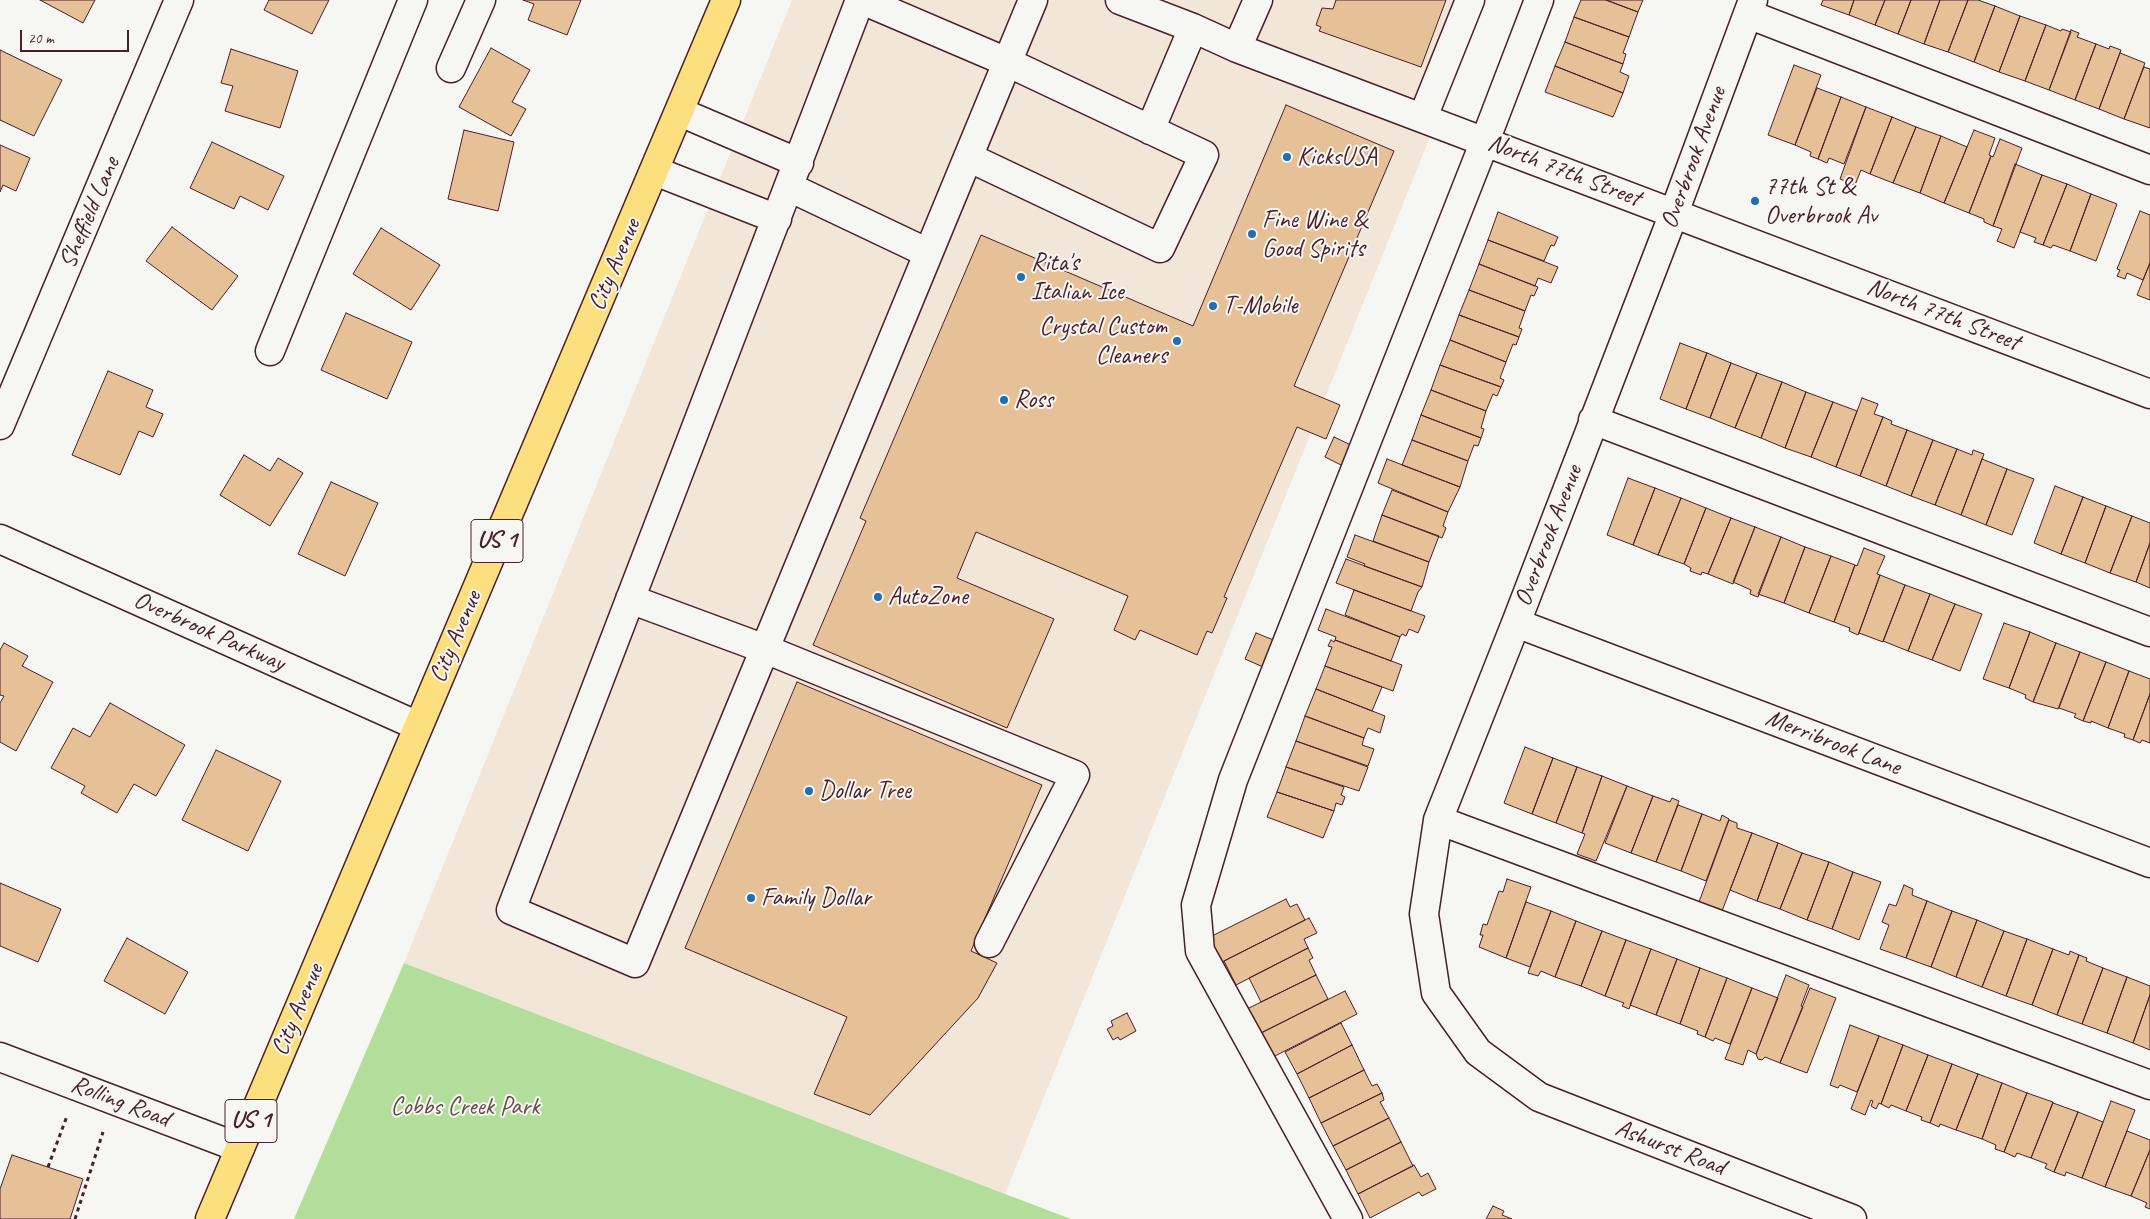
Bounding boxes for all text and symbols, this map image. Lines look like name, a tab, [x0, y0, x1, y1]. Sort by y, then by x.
scale bar	[22, 20, 131, 52]
text: 20 m	[28, 29, 54, 48]
street label: Overbrook Avenue	[1654, 83, 1734, 233]
street label: North 77th Street	[1483, 128, 1645, 214]
place label: KicksUSA	[1297, 142, 1377, 172]
marker: KicksUSA	[1281, 151, 1293, 163]
street label: Sheffield Lane	[53, 153, 127, 273]
place label: 77th St & Overbrook Av	[1765, 172, 1877, 231]
marker: 77th St & Overbrook Av	[1749, 195, 1761, 207]
place label: Fine Wine & Good Spirits	[1262, 205, 1367, 264]
street label: City Avenue	[582, 215, 648, 315]
marker: Fine Wine & Good Spirits	[1246, 228, 1258, 240]
place label: Rita's Italian Ice	[1031, 248, 1124, 307]
marker: Rita's Italian Ice	[1015, 271, 1027, 283]
street label: North 77th Street	[1862, 272, 2024, 358]
place label: T-Mobile	[1223, 291, 1297, 321]
marker: T-Mobile	[1207, 300, 1219, 312]
place label: Crystal Custom Cleaners	[1039, 312, 1167, 371]
marker: Crystal Custom Cleaners	[1171, 335, 1183, 347]
place label: Ross	[1014, 385, 1053, 415]
marker: Ross	[998, 394, 1010, 406]
street label: Overbrook Avenue	[1508, 461, 1590, 611]
road number: US 1	[471, 520, 523, 562]
place label: AutoZone	[888, 582, 968, 612]
street label: Overbrook Parkway	[129, 585, 289, 679]
street label: City Avenue	[423, 587, 489, 687]
marker: AutoZone	[872, 591, 884, 603]
street label: Merribrook Lane	[1761, 703, 1905, 783]
place label: Dollar Tree	[819, 776, 911, 806]
marker: Dollar Tree	[803, 785, 815, 797]
place label: Family Dollar	[761, 883, 871, 913]
marker: Family Dollar	[745, 892, 757, 904]
street label: City Avenue	[265, 960, 331, 1060]
street label: Rolling Road	[66, 1070, 174, 1134]
park label: Cobbs Creek Park	[391, 1092, 539, 1122]
road number: US 1	[225, 1100, 277, 1142]
street label: Ashurst Road	[1611, 1113, 1729, 1183]

